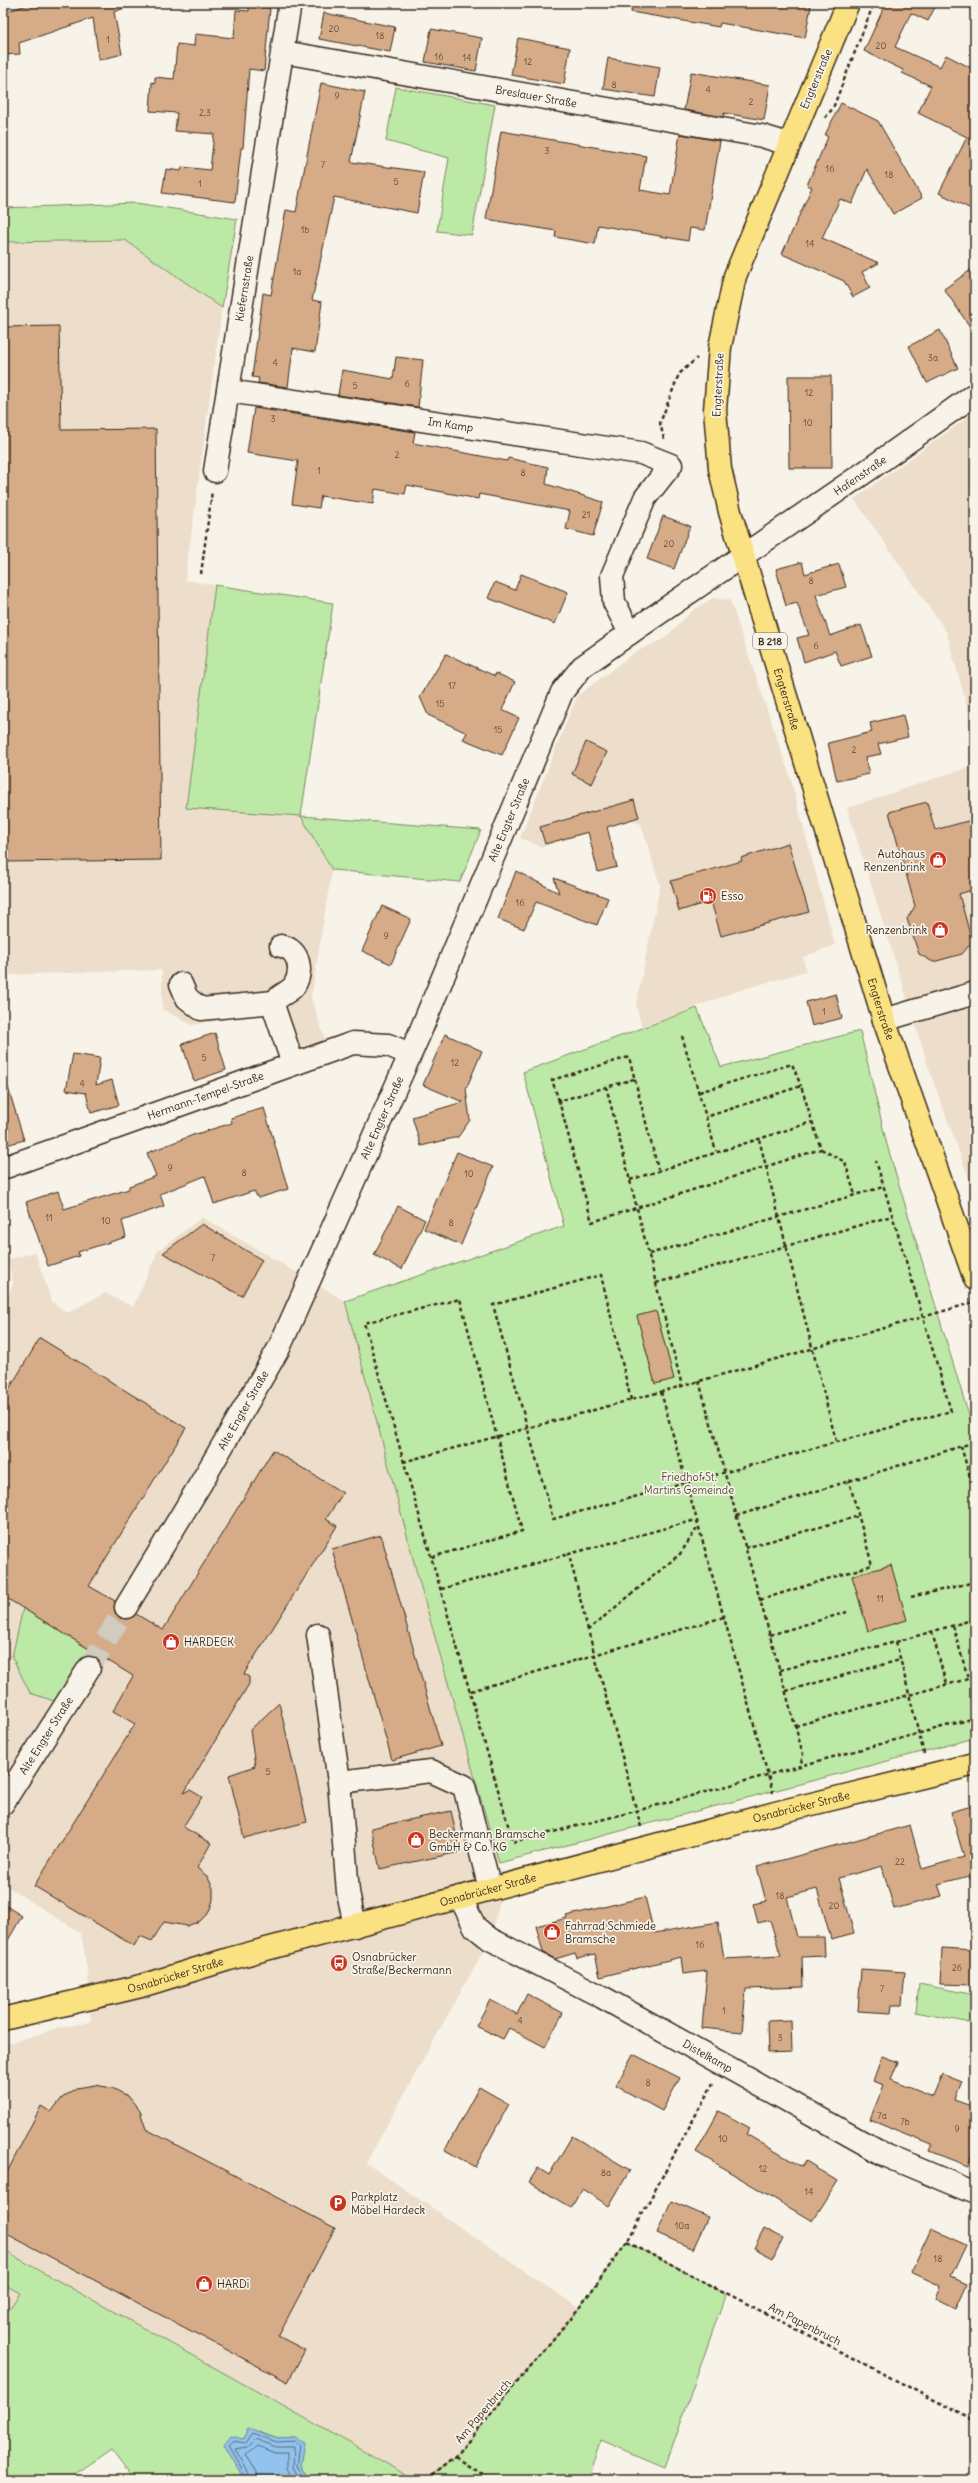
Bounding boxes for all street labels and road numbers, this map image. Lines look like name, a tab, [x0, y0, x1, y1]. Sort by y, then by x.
street label: Engterstraße	[797, 47, 835, 111]
street label: Breslauer Straße	[494, 82, 578, 110]
street label: Kiefernstraße	[232, 254, 256, 322]
street label: Engterstraße	[709, 353, 727, 417]
street label: Im Kamp	[427, 414, 474, 435]
street label: Hafenstraße	[831, 452, 889, 499]
road number: B 218	[753, 633, 787, 649]
street label: Engterstraße	[771, 666, 803, 732]
street label: Alte Engter Straße	[485, 776, 532, 864]
street label: Engterstraße	[865, 976, 897, 1042]
street label: Hermann-Tempel-Straße	[145, 1068, 266, 1123]
street label: Alte Engter Straße	[357, 1074, 407, 1161]
street label: Alte Engter Straße	[215, 1368, 272, 1452]
street label: Alte Engter Straße	[16, 1694, 76, 1777]
street label: Osnabrücker Straße	[751, 1788, 851, 1826]
street label: Osnabrücker Straße	[438, 1870, 538, 1909]
street label: Osnabrücker Straße	[126, 1954, 225, 1996]
street label: Distelkamp	[680, 2036, 735, 2076]
street label: Am Papenbruch	[766, 2300, 844, 2348]
street label: Am Papenbruch	[452, 2376, 514, 2446]

